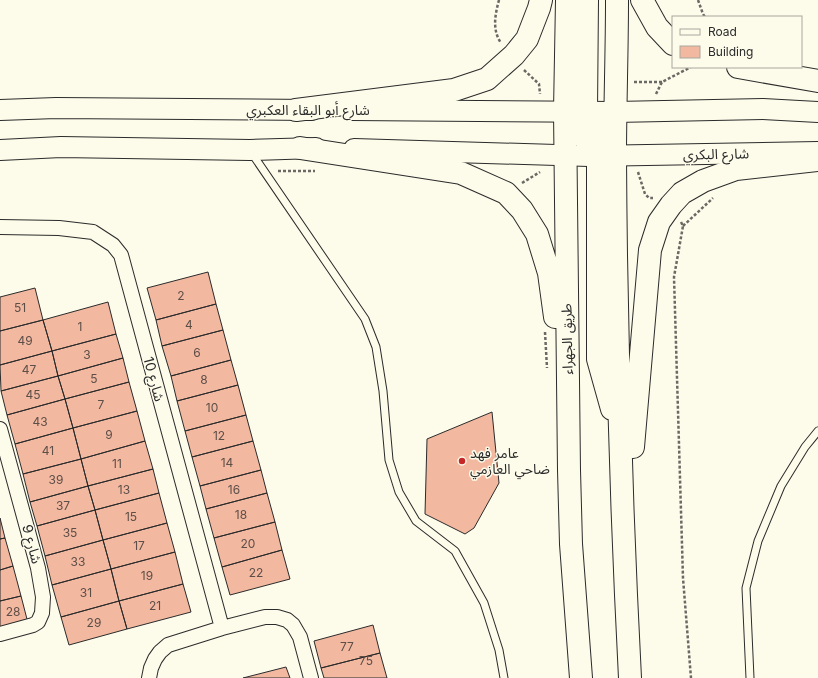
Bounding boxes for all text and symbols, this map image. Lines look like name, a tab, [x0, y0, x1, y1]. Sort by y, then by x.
legend	[672, 16, 802, 68]
text: Road	[708, 24, 737, 39]
text: Building	[708, 44, 753, 59]
street label: شارع أبو البقاء العكبري	[246, 101, 370, 121]
street label: شارع البكري	[683, 144, 749, 166]
house number: 2	[177, 288, 185, 303]
house number: 51	[14, 300, 26, 315]
street label: طريق الجهراء	[557, 303, 578, 375]
house number: 4	[185, 317, 193, 332]
house number: 1	[78, 319, 82, 334]
house number: 49	[17, 333, 33, 348]
house number: 6	[193, 345, 201, 360]
house number: 3	[83, 347, 91, 362]
street label: شارع 10	[137, 355, 169, 404]
house number: 47	[22, 362, 36, 377]
house number: 5	[90, 371, 98, 386]
house number: 8	[200, 372, 208, 387]
house number: 45	[25, 387, 41, 402]
house number: 7	[98, 397, 105, 412]
house number: 10	[206, 400, 218, 415]
house number: 43	[32, 414, 48, 429]
house number: 9	[105, 427, 113, 442]
house number: 12	[213, 428, 225, 443]
house number: 41	[42, 443, 54, 458]
place label: عامر فهد ضاحي العازمي	[470, 444, 550, 480]
house number: 14	[221, 455, 234, 470]
house number: 11	[112, 456, 122, 471]
marker: عامر فهد ضاحي العازمي	[457, 456, 467, 466]
house number: 39	[49, 472, 63, 487]
house number: 13	[118, 482, 130, 497]
house number: 16	[228, 482, 240, 497]
house number: 37	[56, 498, 70, 513]
house number: 18	[235, 507, 247, 522]
house number: 15	[125, 509, 137, 524]
street label: شارع 9	[16, 522, 46, 566]
house number: 35	[63, 525, 77, 540]
house number: 20	[241, 536, 255, 551]
house number: 17	[133, 538, 145, 553]
house number: 33	[71, 554, 85, 569]
house number: 22	[249, 565, 263, 580]
house number: 19	[141, 568, 153, 583]
house number: 31	[80, 585, 92, 600]
house number: 21	[149, 598, 161, 613]
house number: 28	[6, 604, 20, 619]
house number: 29	[87, 615, 101, 630]
house number: 77	[340, 639, 354, 654]
house number: 75	[359, 653, 373, 668]

